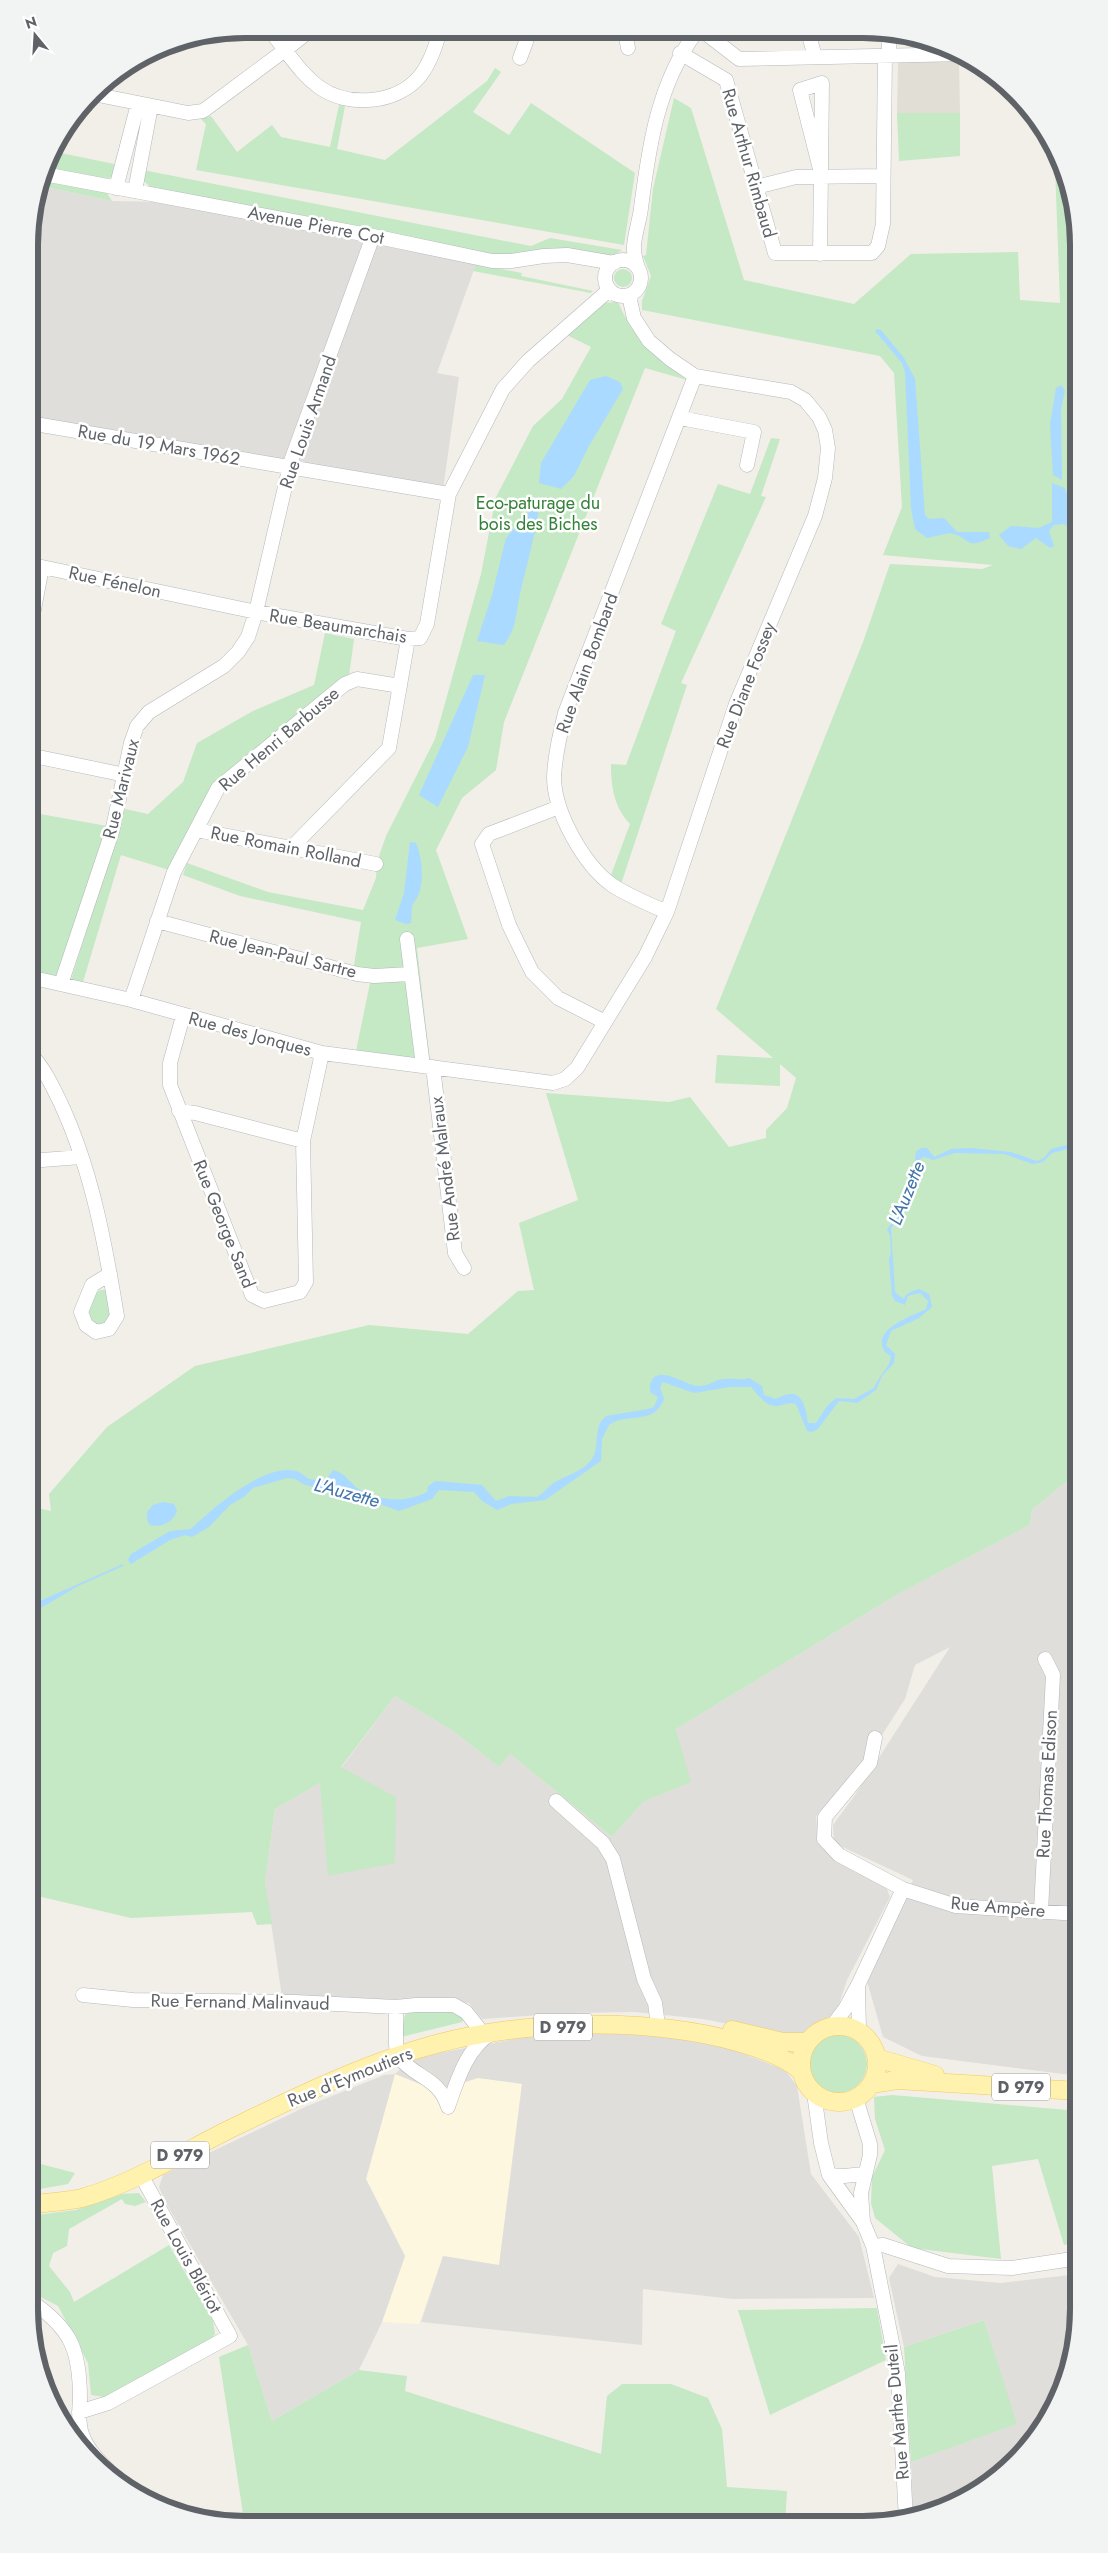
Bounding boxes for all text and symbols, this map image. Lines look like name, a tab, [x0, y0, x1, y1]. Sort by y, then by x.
north arrow	[10, 10, 60, 60]
text: N	[23, 11, 39, 34]
street label: Rue Arthur Rimbaud	[715, 85, 783, 241]
street label: Avenue Pierre Cot	[246, 199, 387, 251]
street label: Rue Louis Armand	[273, 352, 343, 492]
street label: Rue du 19 Mars 1962	[76, 418, 242, 472]
park label: Eco-paturage du bois des Biches	[476, 490, 600, 537]
street label: Rue Fénelon	[66, 560, 164, 604]
street label: Rue Alain Bombard	[550, 589, 624, 737]
street label: Rue Beaumarchais	[267, 602, 409, 650]
street label: Rue Diane Fossey	[710, 618, 782, 752]
street label: Rue Henri Barbusse	[213, 681, 345, 797]
street label: Rue Marivaux	[96, 736, 146, 842]
street label: Rue Romain Rolland	[208, 820, 364, 874]
street label: Rue Jean-Paul Sartre	[207, 923, 359, 985]
street label: Rue des Jonques	[186, 1005, 314, 1063]
street label: Rue André Malraux	[423, 1095, 467, 1243]
street label: Rue George Sand	[186, 1156, 262, 1292]
water label: L'Auzette	[881, 1157, 932, 1229]
water label: L'Auzette	[311, 1471, 383, 1514]
street label: Rue Thomas Edison	[1030, 1709, 1064, 1859]
street label: Rue Ampère	[950, 1890, 1046, 1924]
street label: Rue Fernand Malinvaud	[150, 1987, 330, 2017]
road number: D 979	[534, 2014, 592, 2040]
street label: Rue d'Eymoutiers	[284, 2040, 416, 2114]
road number: D 979	[992, 2074, 1050, 2100]
road number: D 979	[151, 2142, 209, 2168]
street label: Rue Louis Blériot	[144, 2194, 229, 2319]
street label: Rue Marthe Duteil	[878, 2343, 916, 2481]

